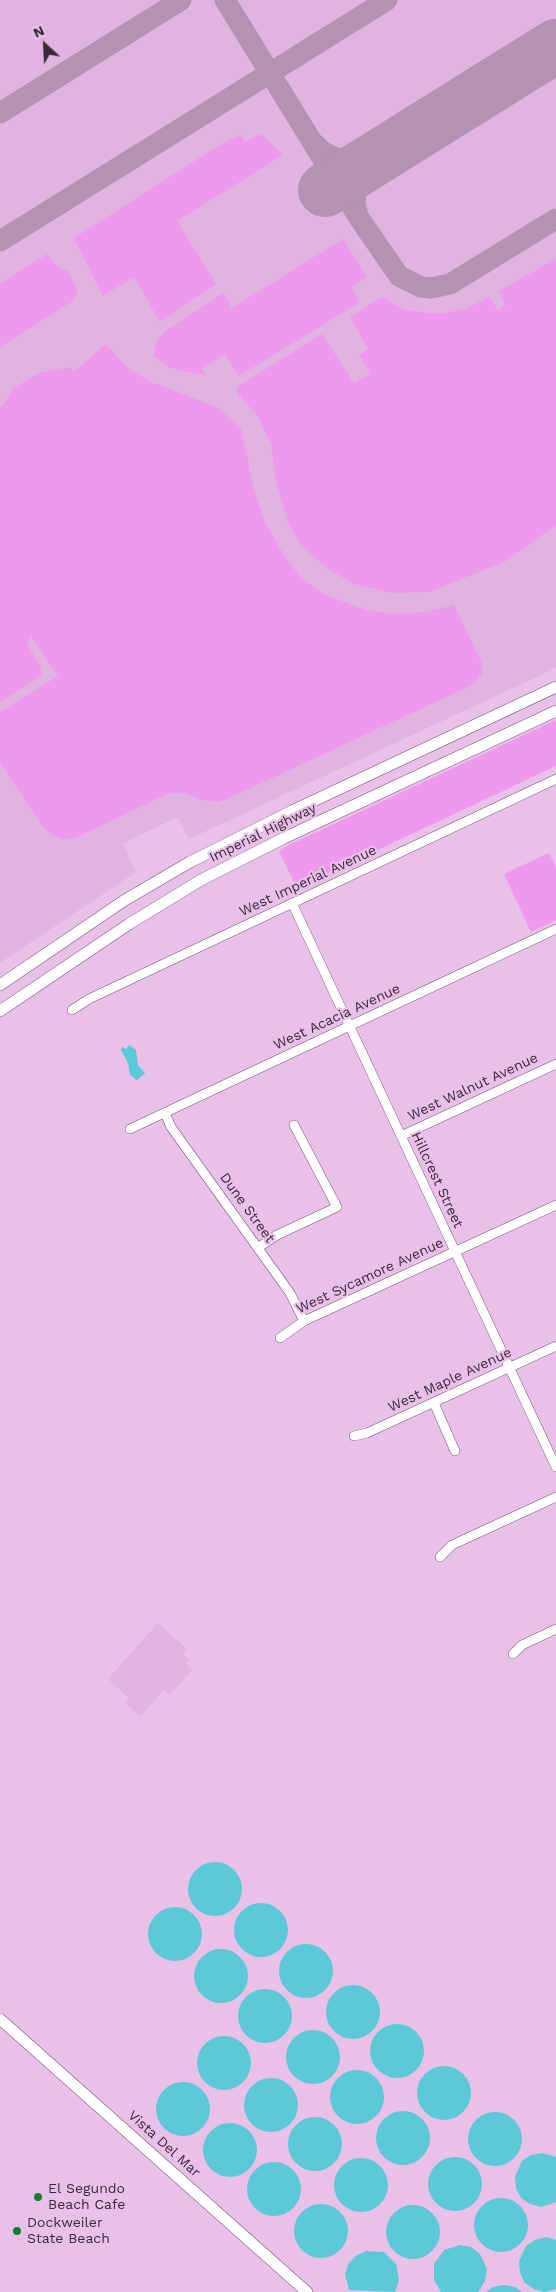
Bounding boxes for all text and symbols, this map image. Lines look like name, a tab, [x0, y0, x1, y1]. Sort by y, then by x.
north arrow	[20, 20, 70, 70]
text: N	[31, 22, 47, 41]
street label: Imperial Highway	[207, 800, 319, 866]
street label: West Imperial Avenue	[237, 842, 379, 920]
street label: West Acacia Avenue	[271, 980, 403, 1054]
street label: West Walnut Avenue	[405, 1049, 541, 1125]
street label: Hillcrest Street	[407, 1129, 467, 1231]
street label: Dune Street	[216, 1170, 278, 1246]
street label: West Sycamore Avenue	[294, 1235, 446, 1317]
street label: West Maple Avenue	[386, 1344, 514, 1416]
street label: Vista Del Mar	[124, 2107, 204, 2181]
place label: El Segundo Beach Cafe	[48, 2181, 125, 2214]
marker: El Segundo Beach Cafe	[32, 2191, 44, 2203]
place label: Dockweiler State Beach	[27, 2215, 110, 2248]
marker: Dockweiler State Beach	[11, 2225, 23, 2237]

